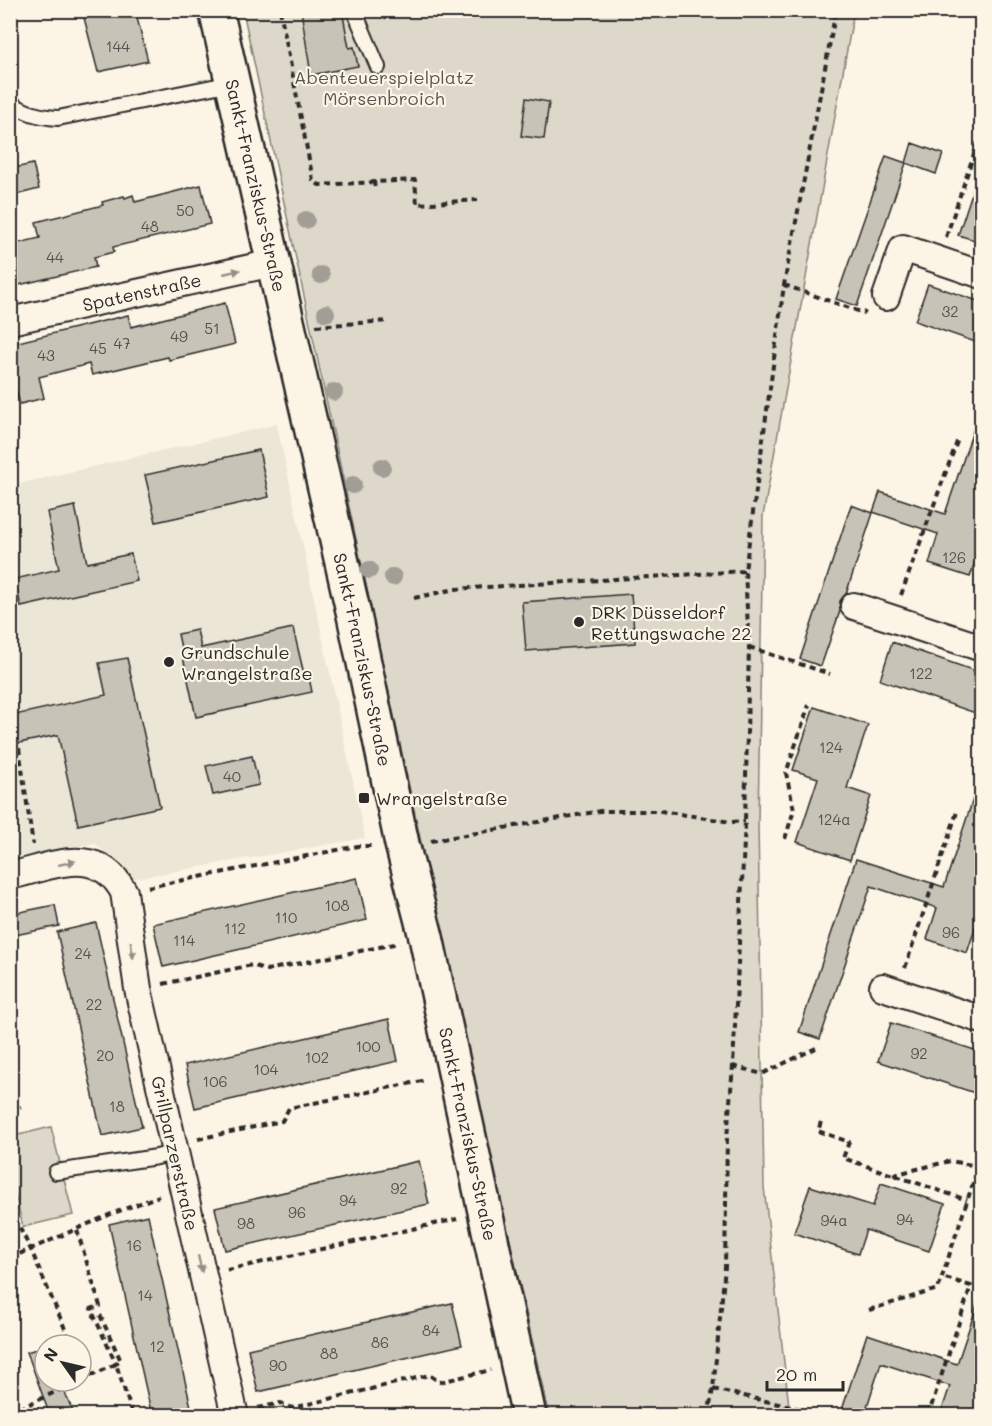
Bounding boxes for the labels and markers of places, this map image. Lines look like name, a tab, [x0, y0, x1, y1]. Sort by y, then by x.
place label: DRK Düsseldorf Rettungswache 22	[591, 600, 751, 645]
marker: DRK Düsseldorf Rettungswache 22	[572, 615, 586, 629]
place label: Grundschule Wrangelstraße	[181, 640, 313, 685]
marker: Grundschule Wrangelstraße	[162, 655, 176, 669]
place label: Wrangelstraße	[376, 786, 508, 810]
marker: Wrangelstraße	[357, 791, 371, 805]

